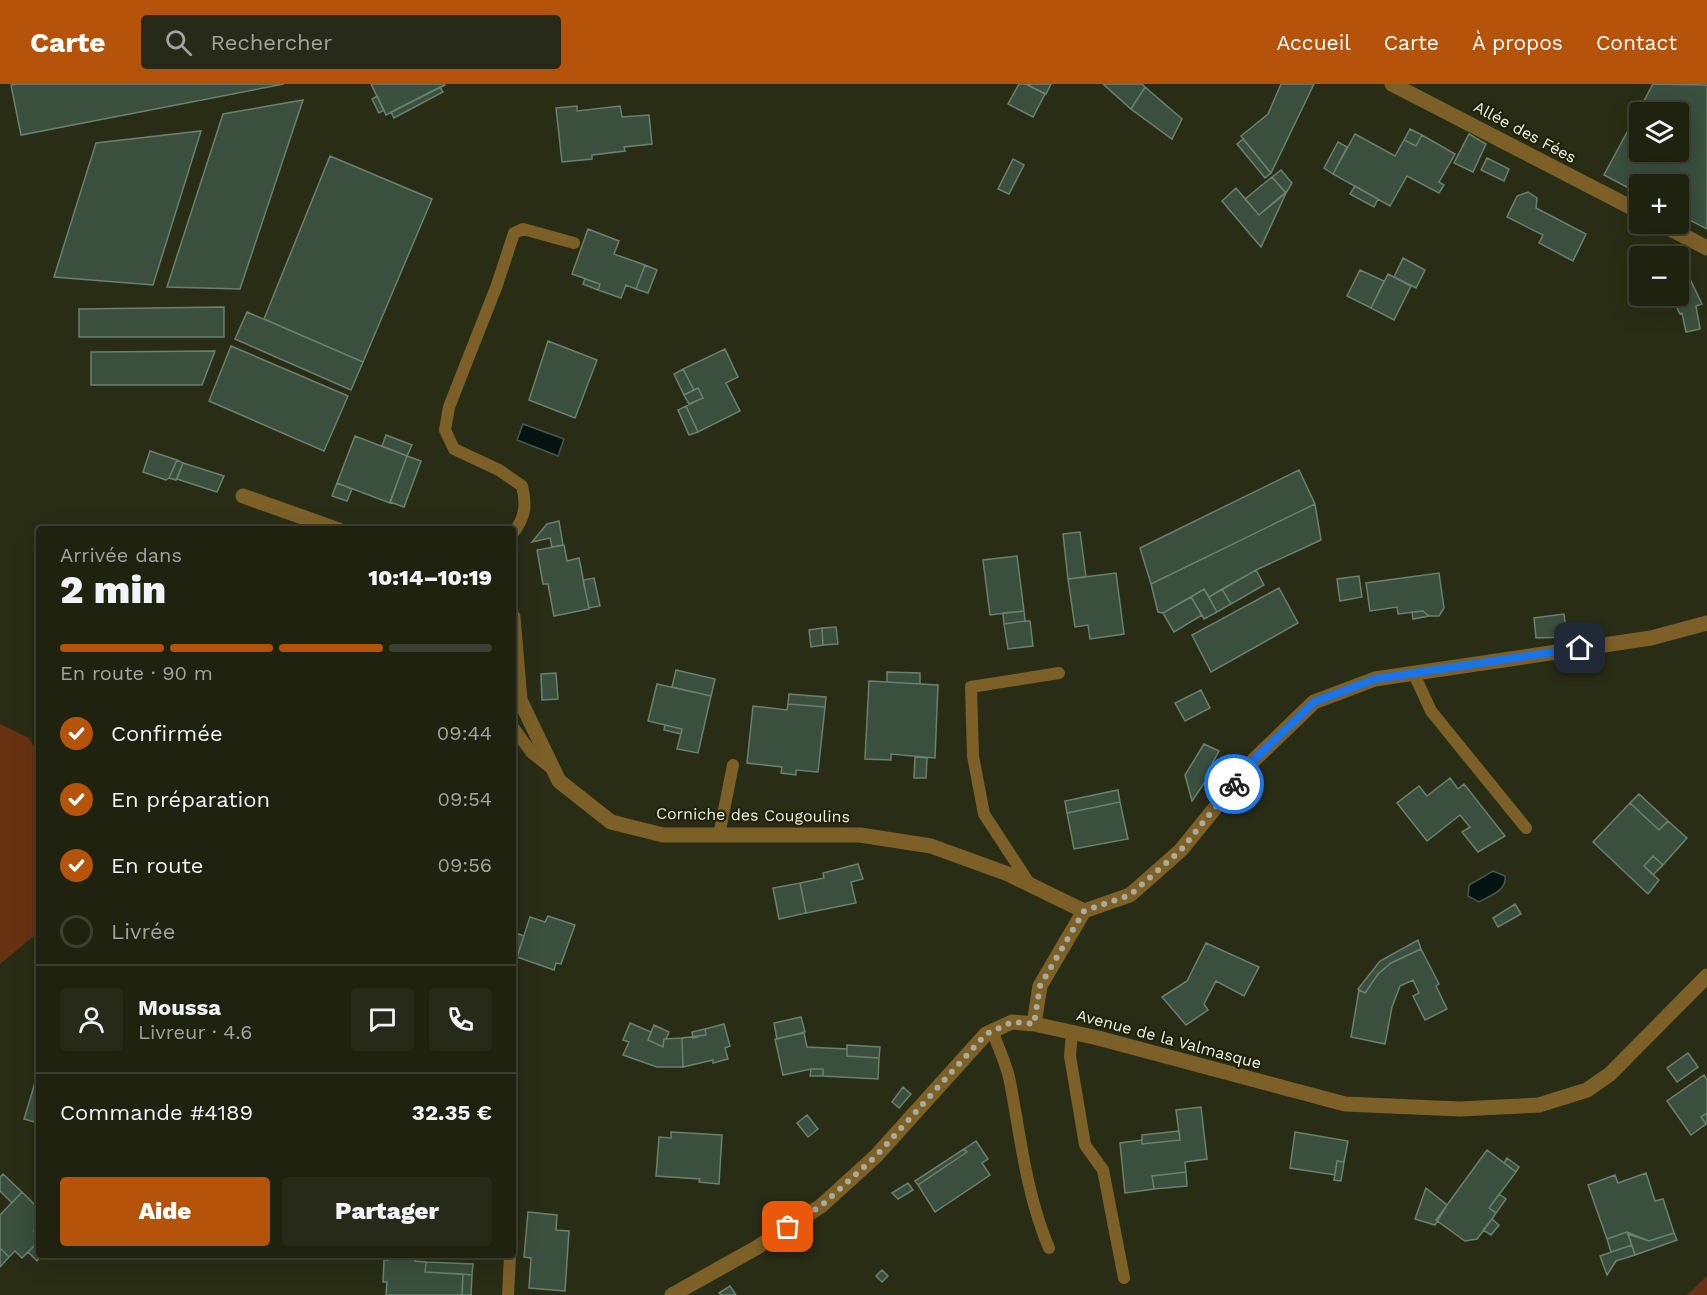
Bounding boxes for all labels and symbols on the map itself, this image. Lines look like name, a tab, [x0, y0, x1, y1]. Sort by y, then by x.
street label: Allée des Fées	[1471, 97, 1579, 167]
pin	[1554, 622, 1605, 673]
courier	[1204, 754, 1264, 814]
street label: Corniche des Cougoulins	[656, 804, 850, 826]
street label: Avenue de la Valmasque	[1075, 1005, 1263, 1073]
pin	[762, 1201, 813, 1252]

